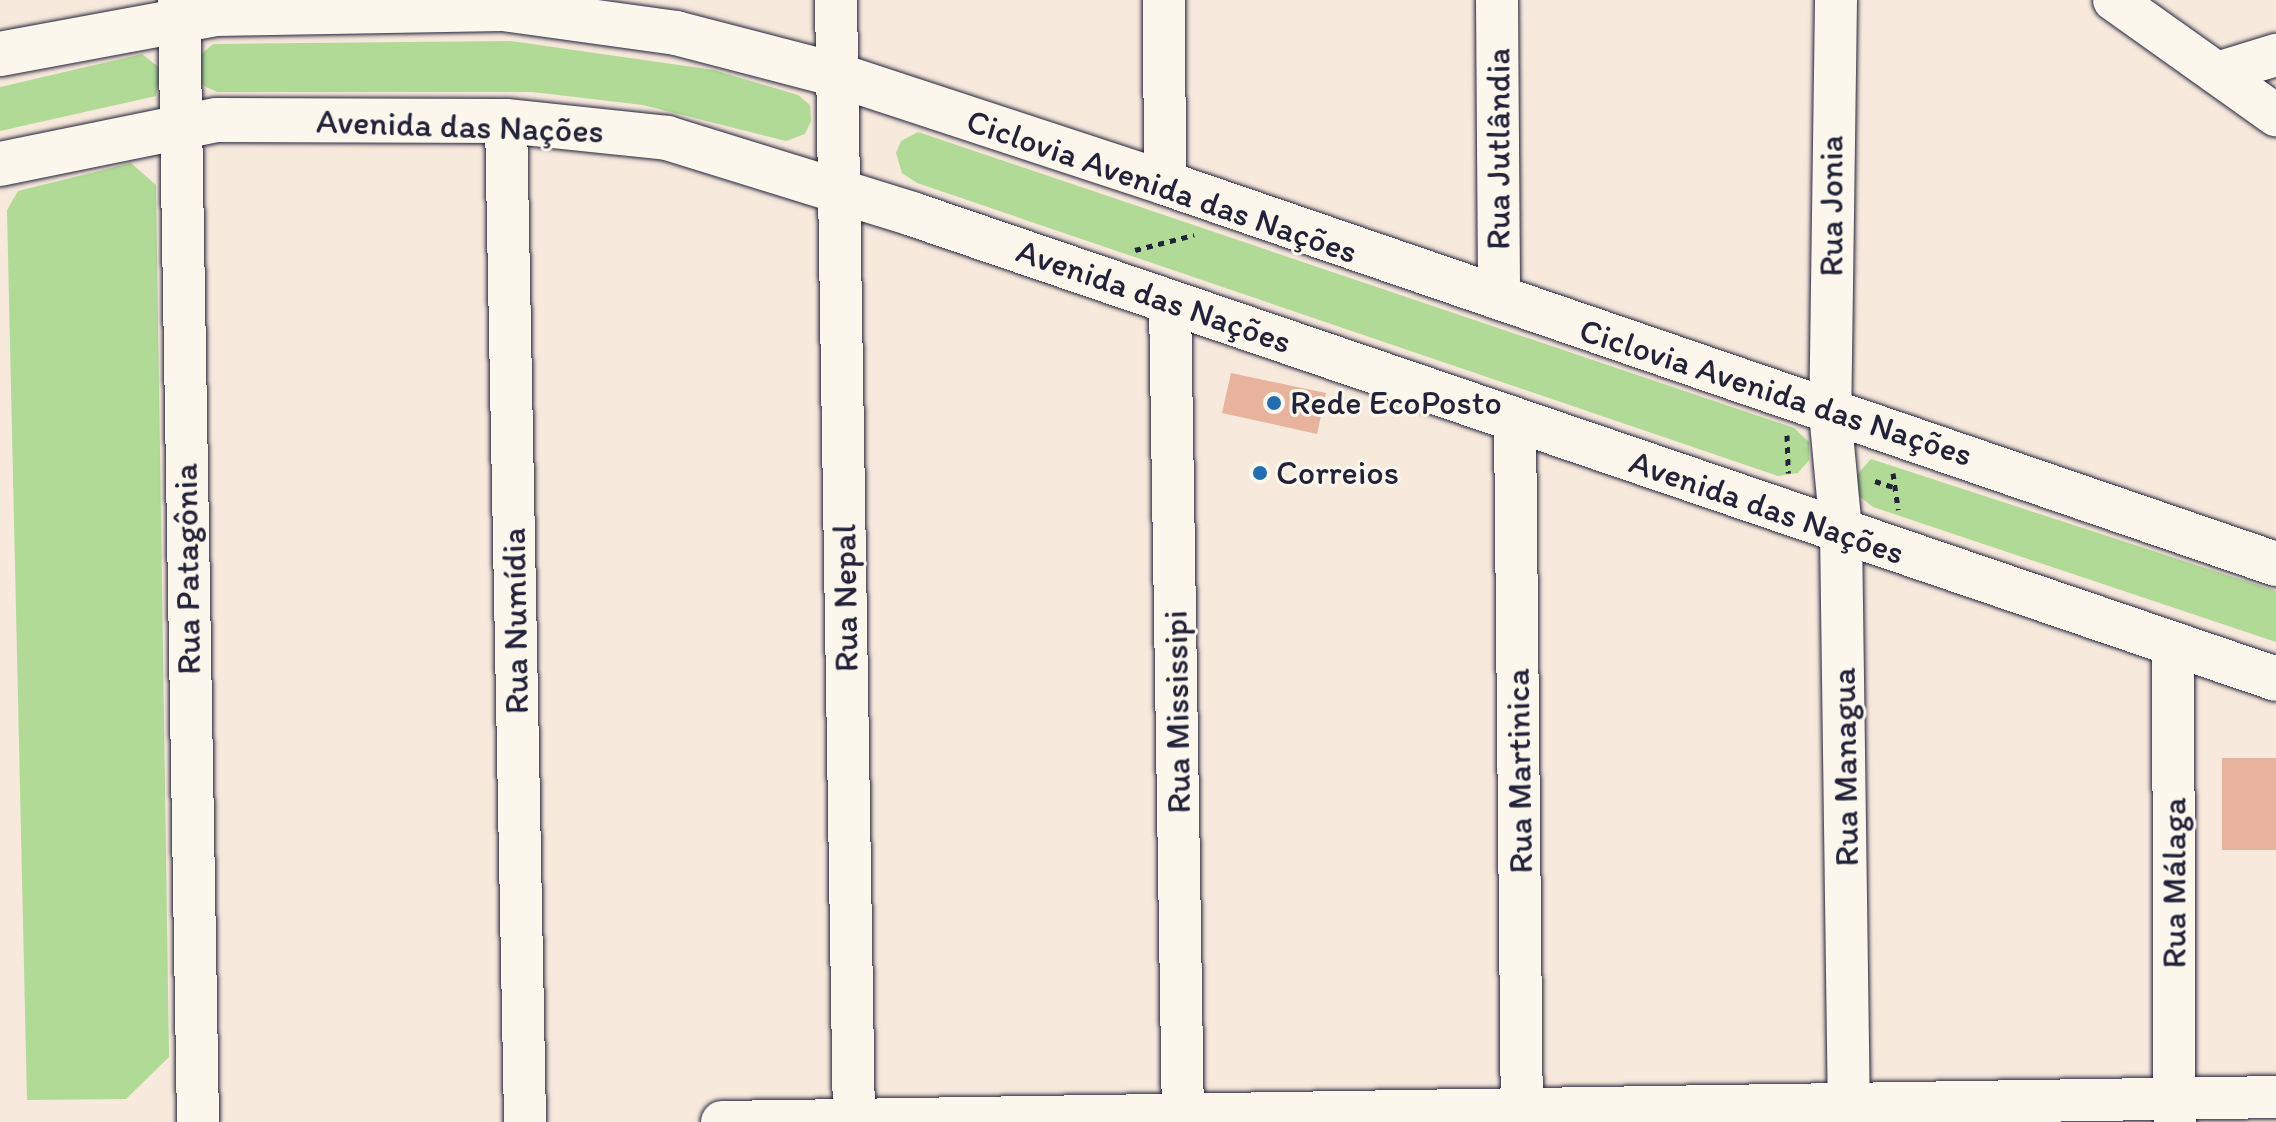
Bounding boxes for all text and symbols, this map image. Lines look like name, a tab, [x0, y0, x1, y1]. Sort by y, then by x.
street label: Rua Jutlândia	[1478, 47, 1518, 251]
street label: Ciclovia Avenida das Nações	[961, 100, 1363, 272]
street label: Avenida das Nações	[315, 101, 605, 151]
street label: Rua Jonia	[1811, 135, 1851, 277]
street label: Avenida das Nações	[1011, 230, 1297, 362]
street label: Ciclovia Avenida das Nações	[1574, 309, 1978, 475]
place label: Rede EcoPosto	[1290, 383, 1503, 423]
marker: Rede EcoPosto	[1265, 394, 1283, 412]
street label: Avenida das Nações	[1624, 441, 1910, 573]
place label: Correios	[1276, 453, 1399, 493]
street label: Rua Patagônia	[165, 464, 209, 674]
marker: Correios	[1251, 464, 1269, 482]
street label: Rua Nepal	[823, 524, 867, 672]
street label: Rua Numídia	[493, 527, 537, 715]
street label: Rua Mississipi	[1155, 610, 1199, 814]
street label: Rua Martinica	[1497, 668, 1541, 874]
street label: Rua Managua	[1823, 668, 1867, 866]
street label: Rua Málaga	[2154, 798, 2194, 968]

